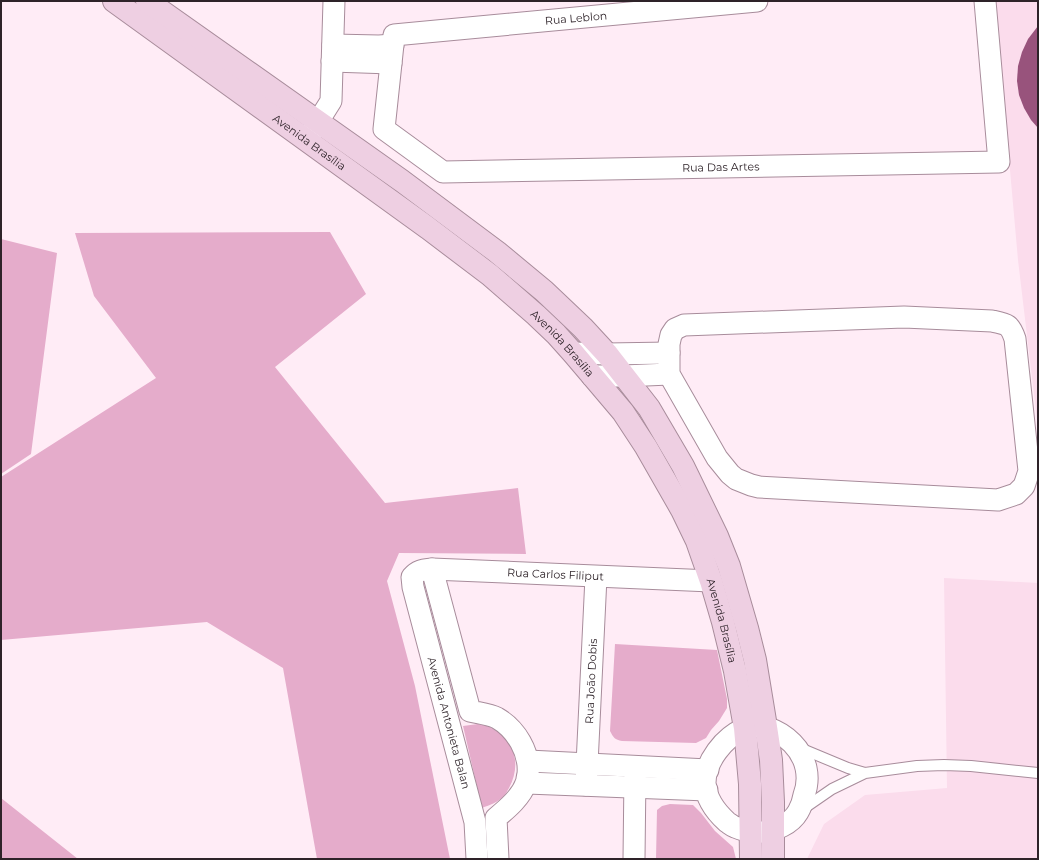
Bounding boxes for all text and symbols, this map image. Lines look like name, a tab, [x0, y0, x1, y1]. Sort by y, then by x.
street label: Rua Leblon	[544, 8, 608, 28]
street label: Avenida Brasília	[270, 111, 349, 173]
street label: Rua Das Artes	[682, 159, 760, 175]
street label: Avenida Brasília	[528, 307, 597, 380]
street label: Rua Carlos Filiput	[507, 565, 605, 583]
street label: Avenida Brasília	[704, 577, 740, 664]
street label: Rua João Dobis	[582, 638, 600, 724]
street label: Avenida Antonieta Balan	[425, 655, 473, 791]

